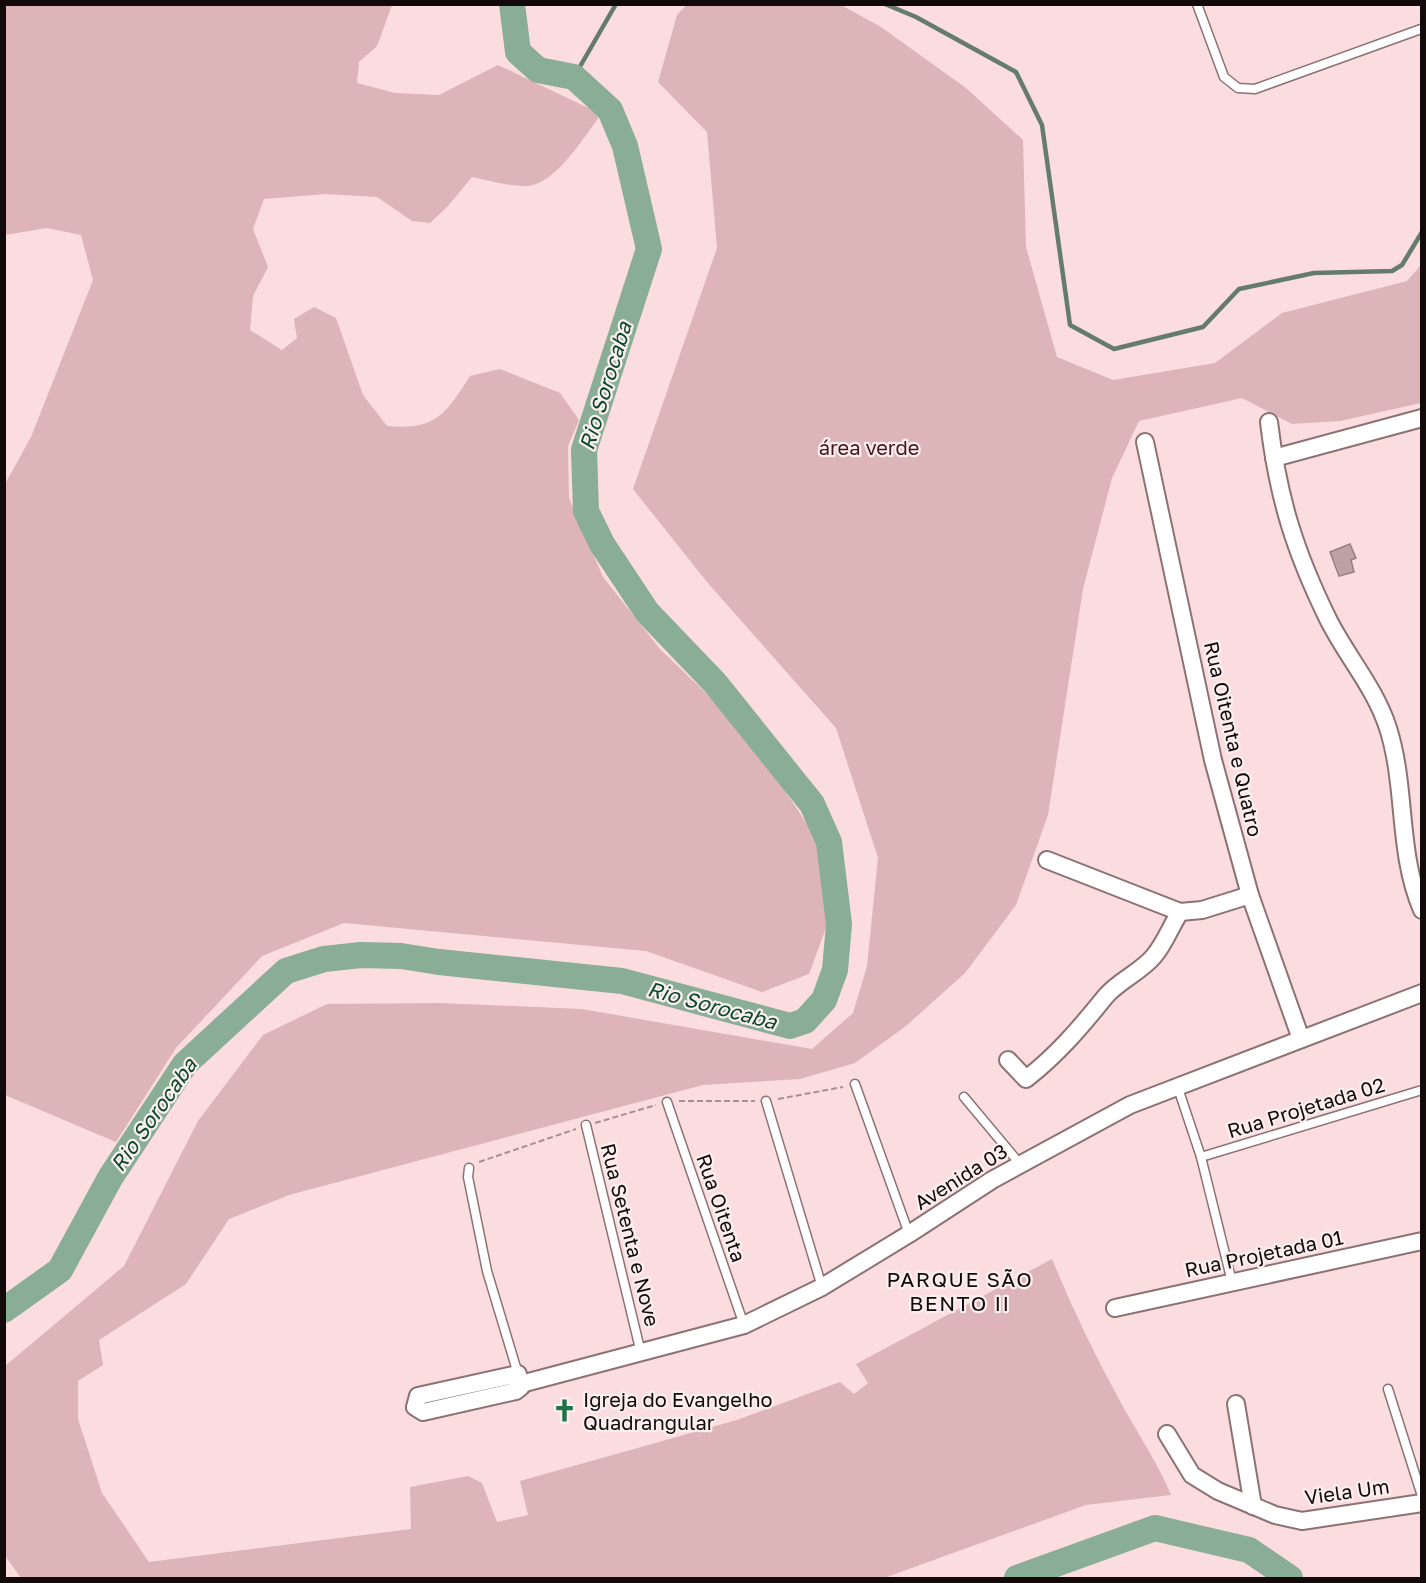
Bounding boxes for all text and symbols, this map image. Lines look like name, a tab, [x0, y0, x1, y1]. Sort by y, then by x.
water label: Rio Sorocaba	[573, 317, 637, 453]
park label: área verde	[819, 435, 919, 459]
street label: Rua Oitenta e Quatro	[1200, 639, 1268, 839]
water label: Rio Sorocaba	[645, 975, 781, 1035]
water label: Rio Sorocaba	[105, 1052, 202, 1176]
street label: Rua Projetada 02	[1224, 1072, 1387, 1142]
street label: Avenida 03	[910, 1138, 1011, 1214]
street label: Rua Setenta e Nove	[597, 1141, 665, 1329]
street label: Rua Oitenta	[692, 1150, 752, 1265]
street label: Rua Projetada 01	[1182, 1224, 1345, 1282]
district label: PARQUE SÃO BENTO II	[887, 1266, 1033, 1316]
place label: Igreja do Evangelho Quadrangular	[583, 1387, 773, 1434]
church icon: Igreja do Evangelho Quadrangular	[552, 1398, 578, 1424]
street label: Viela Um	[1303, 1473, 1391, 1509]

